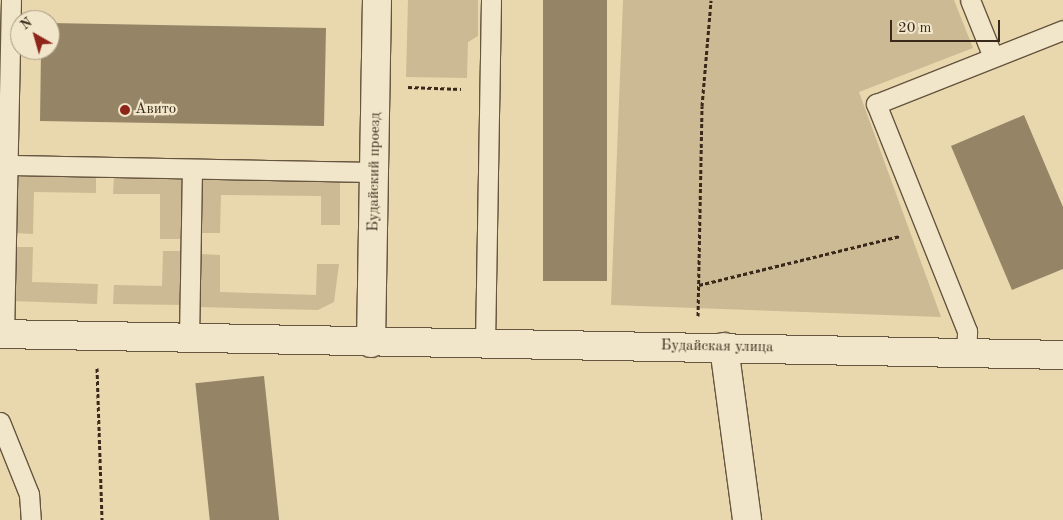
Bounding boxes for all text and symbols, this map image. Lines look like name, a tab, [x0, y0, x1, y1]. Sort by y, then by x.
north arrow	[10, 10, 60, 60]
scale bar	[893, 10, 1003, 42]
text: N	[18, 15, 35, 33]
text: 20 m	[898, 21, 932, 36]
place label: Авито	[135, 101, 176, 119]
marker: Авито	[119, 104, 131, 116]
street label: Будайский проезд	[365, 112, 385, 232]
street label: Будайская улица	[661, 337, 773, 357]

